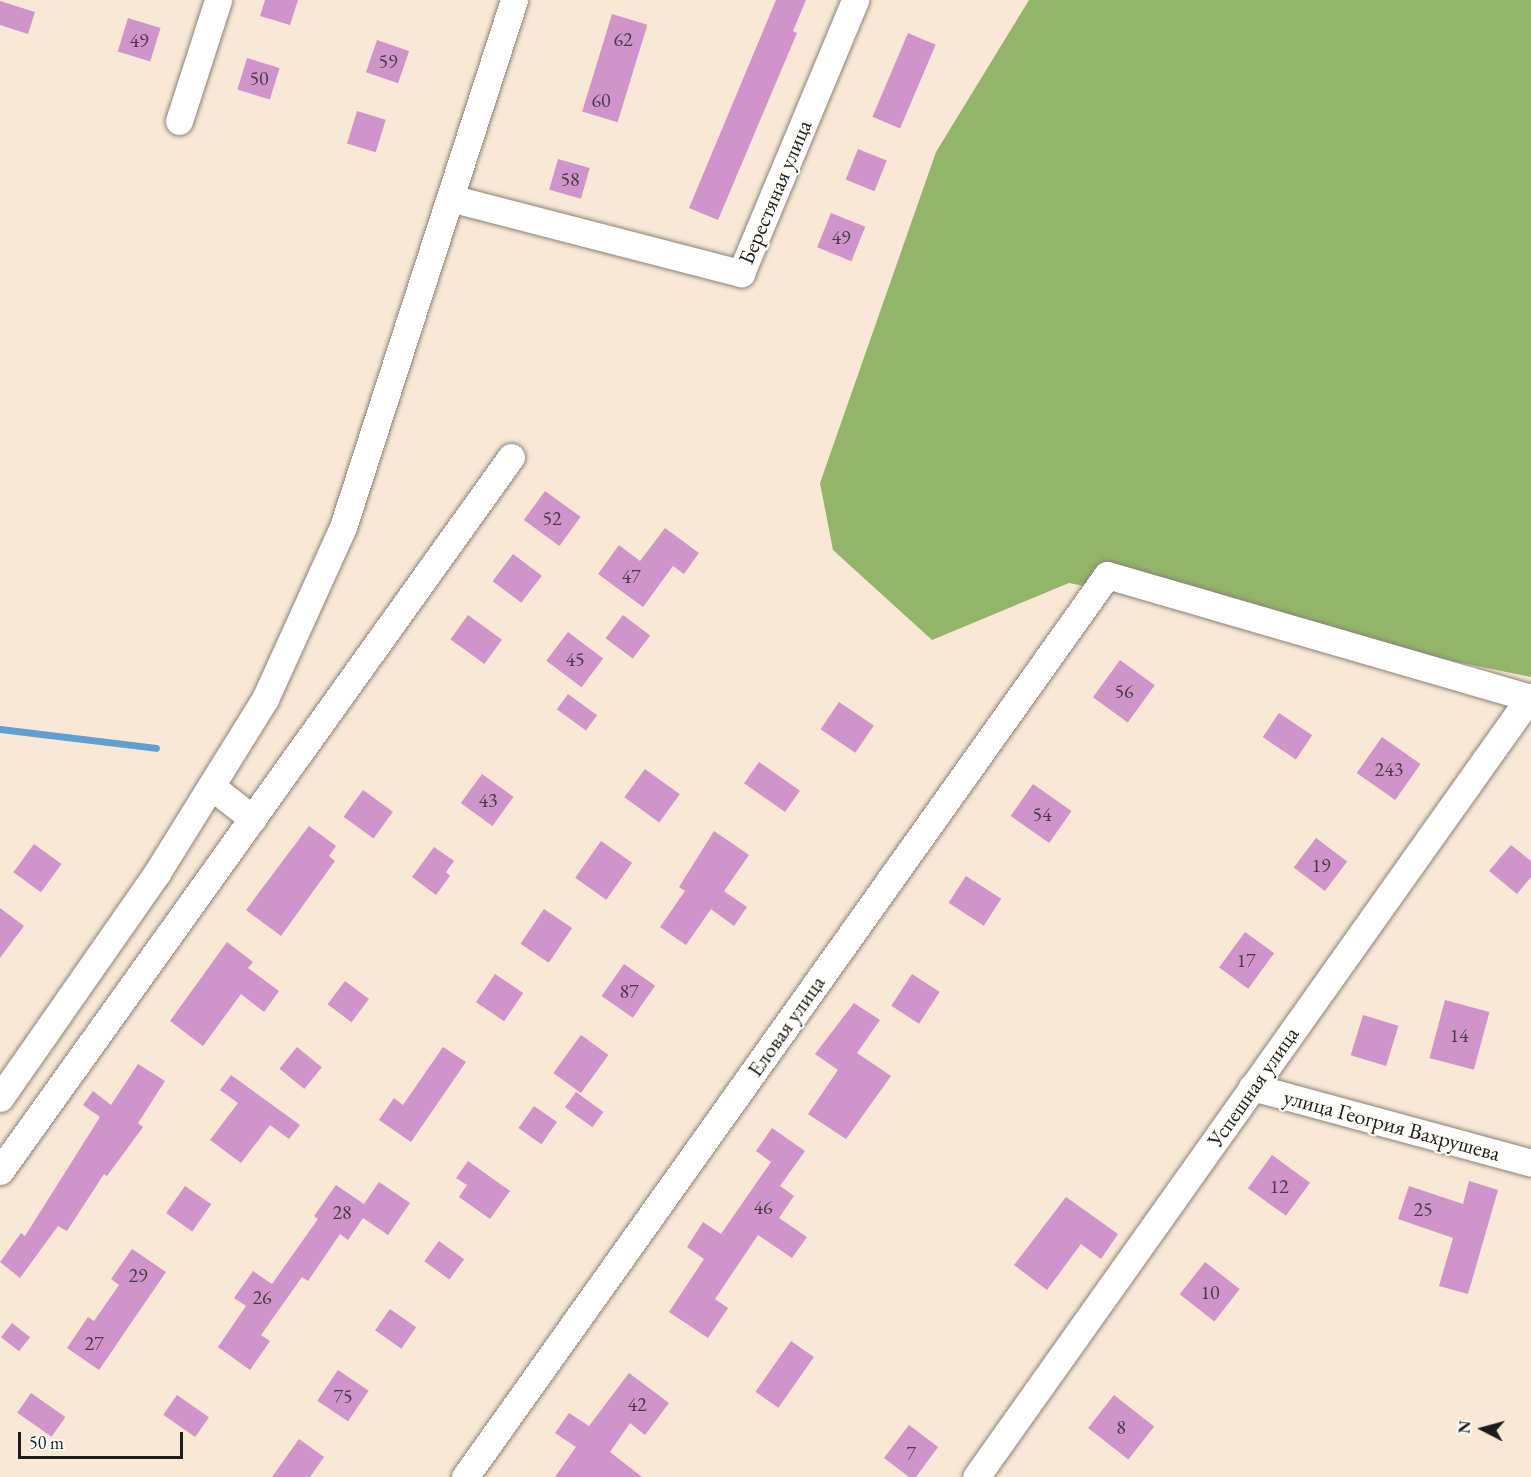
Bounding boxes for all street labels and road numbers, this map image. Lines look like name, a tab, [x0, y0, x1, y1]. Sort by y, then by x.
street label: Берестяная улица	[733, 116, 817, 268]
street label: Еловая улица	[741, 970, 831, 1082]
street label: Успешная улица	[1202, 1022, 1304, 1152]
street label: улица Геогрия Вахрушева	[1281, 1083, 1503, 1167]

